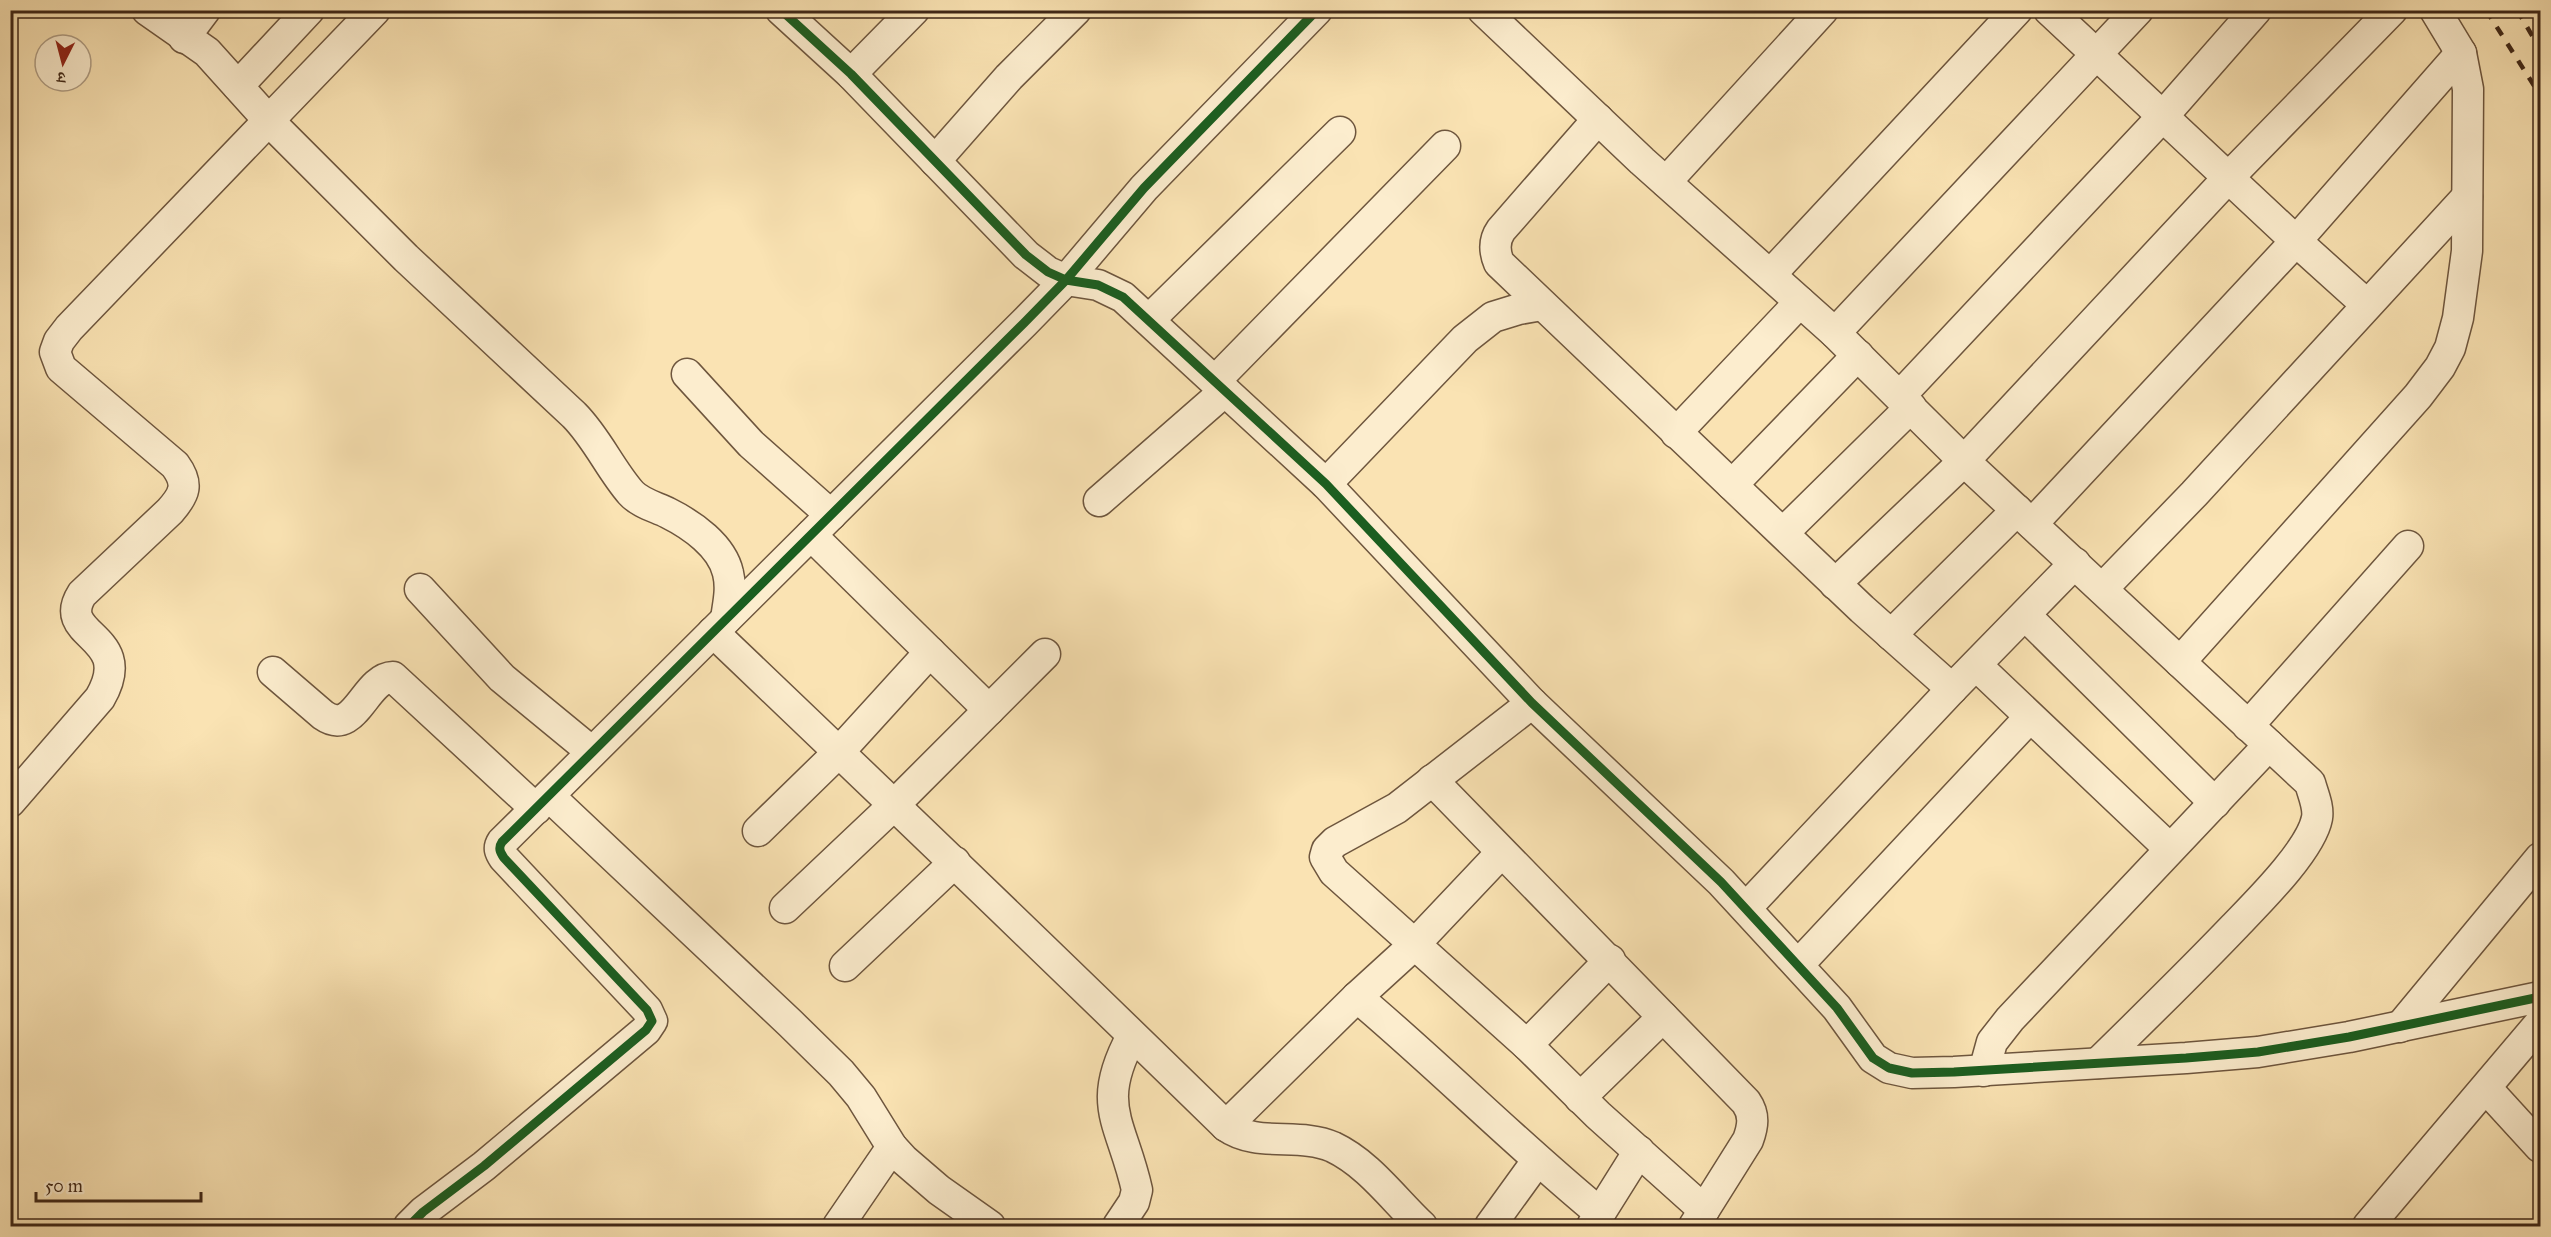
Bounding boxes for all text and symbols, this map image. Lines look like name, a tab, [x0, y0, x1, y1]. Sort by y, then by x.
north arrow	[33, 33, 93, 93]
text: उ	[55, 67, 68, 87]
scale bar	[36, 1165, 201, 1203]
text: 50 m	[45, 1175, 83, 1197]

